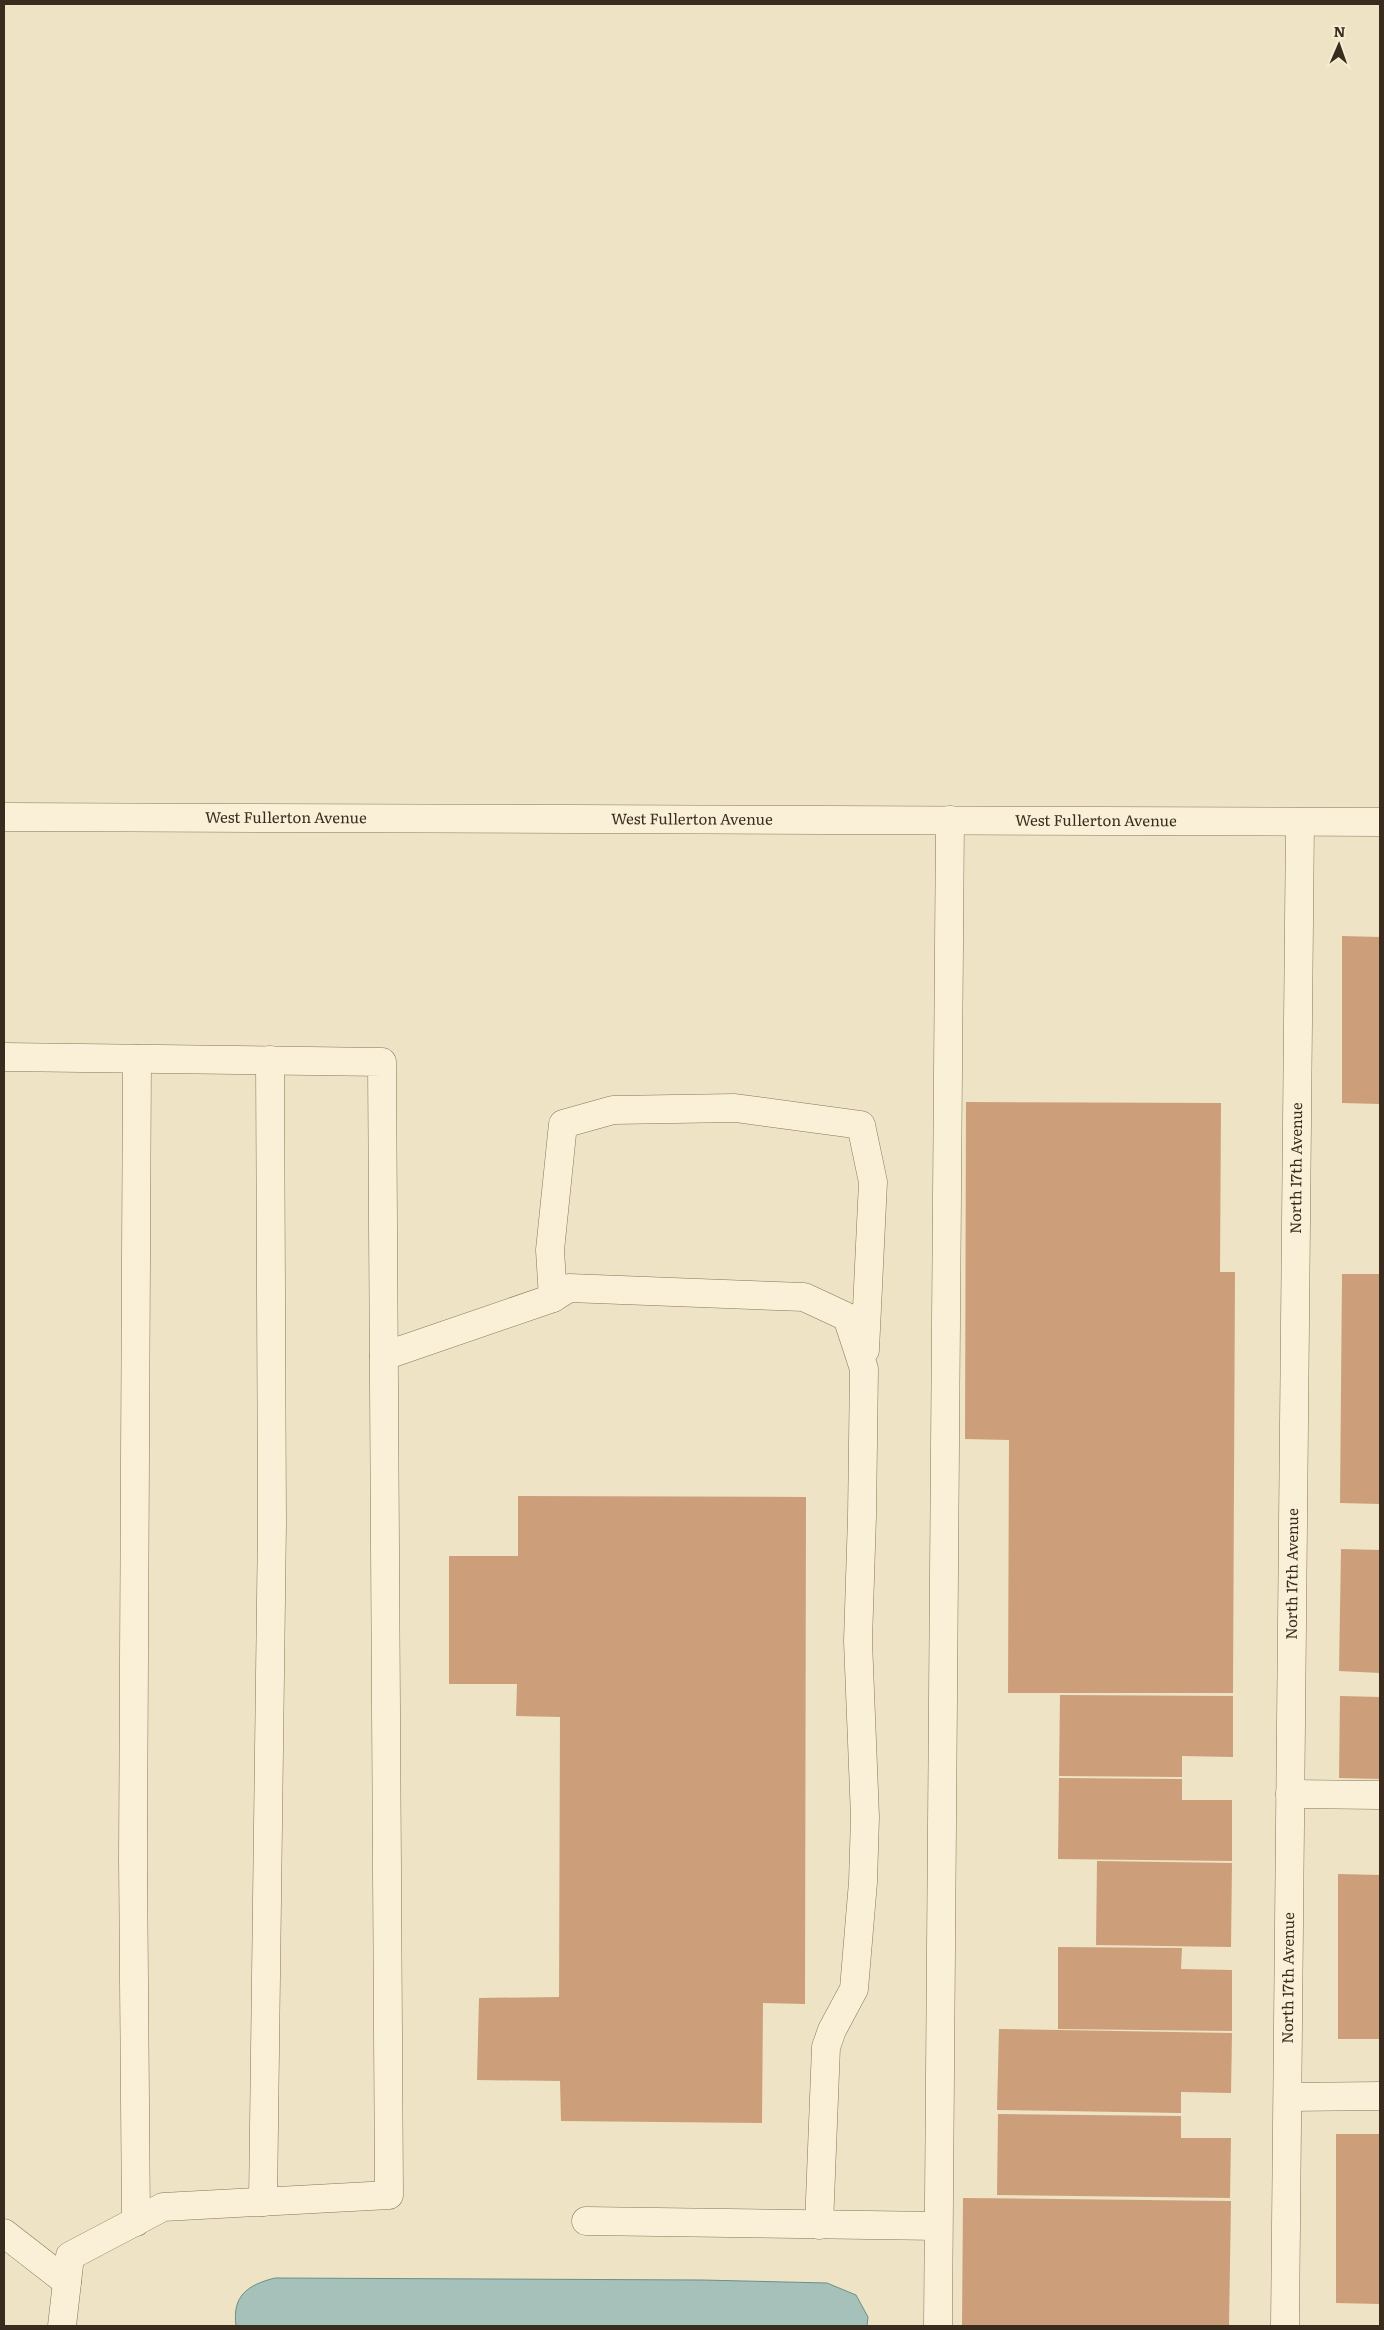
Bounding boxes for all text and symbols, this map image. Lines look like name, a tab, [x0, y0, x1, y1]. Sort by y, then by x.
north arrow	[1314, 20, 1364, 70]
text: N	[1333, 21, 1346, 41]
street label: West Fullerton Avenue	[205, 805, 367, 828]
street label: West Fullerton Avenue	[611, 806, 773, 830]
street label: West Fullerton Avenue	[1015, 808, 1177, 831]
street label: North 17th Avenue	[1283, 1102, 1307, 1234]
street label: North 17th Avenue	[1279, 1508, 1303, 1640]
street label: North 17th Avenue	[1275, 1912, 1299, 2044]

